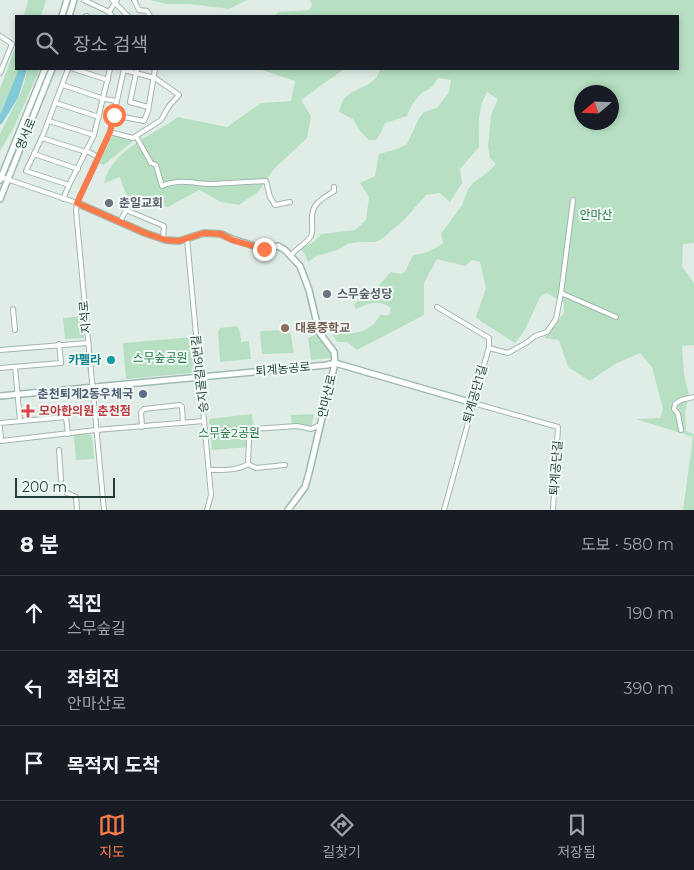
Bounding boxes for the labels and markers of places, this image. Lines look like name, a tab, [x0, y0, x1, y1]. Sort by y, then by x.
place label: 춘일교회	[119, 195, 163, 210]
marker: 춘일교회	[103, 197, 115, 209]
place label: 스무숲성당	[337, 286, 392, 301]
marker: 스무숲성당	[321, 288, 333, 300]
place label: 대룡중학교	[295, 320, 350, 335]
marker: 대룡중학교	[279, 322, 291, 334]
place label: 카펠라	[68, 352, 101, 367]
marker: 카펠라	[105, 354, 117, 366]
place label: 춘천퇴계2동우체국	[38, 386, 133, 401]
marker: 춘천퇴계2동우체국	[137, 388, 149, 400]
place label: 모아한의원 춘천점	[39, 403, 131, 418]
marker: 모아한의원 춘천점	[21, 404, 35, 418]

